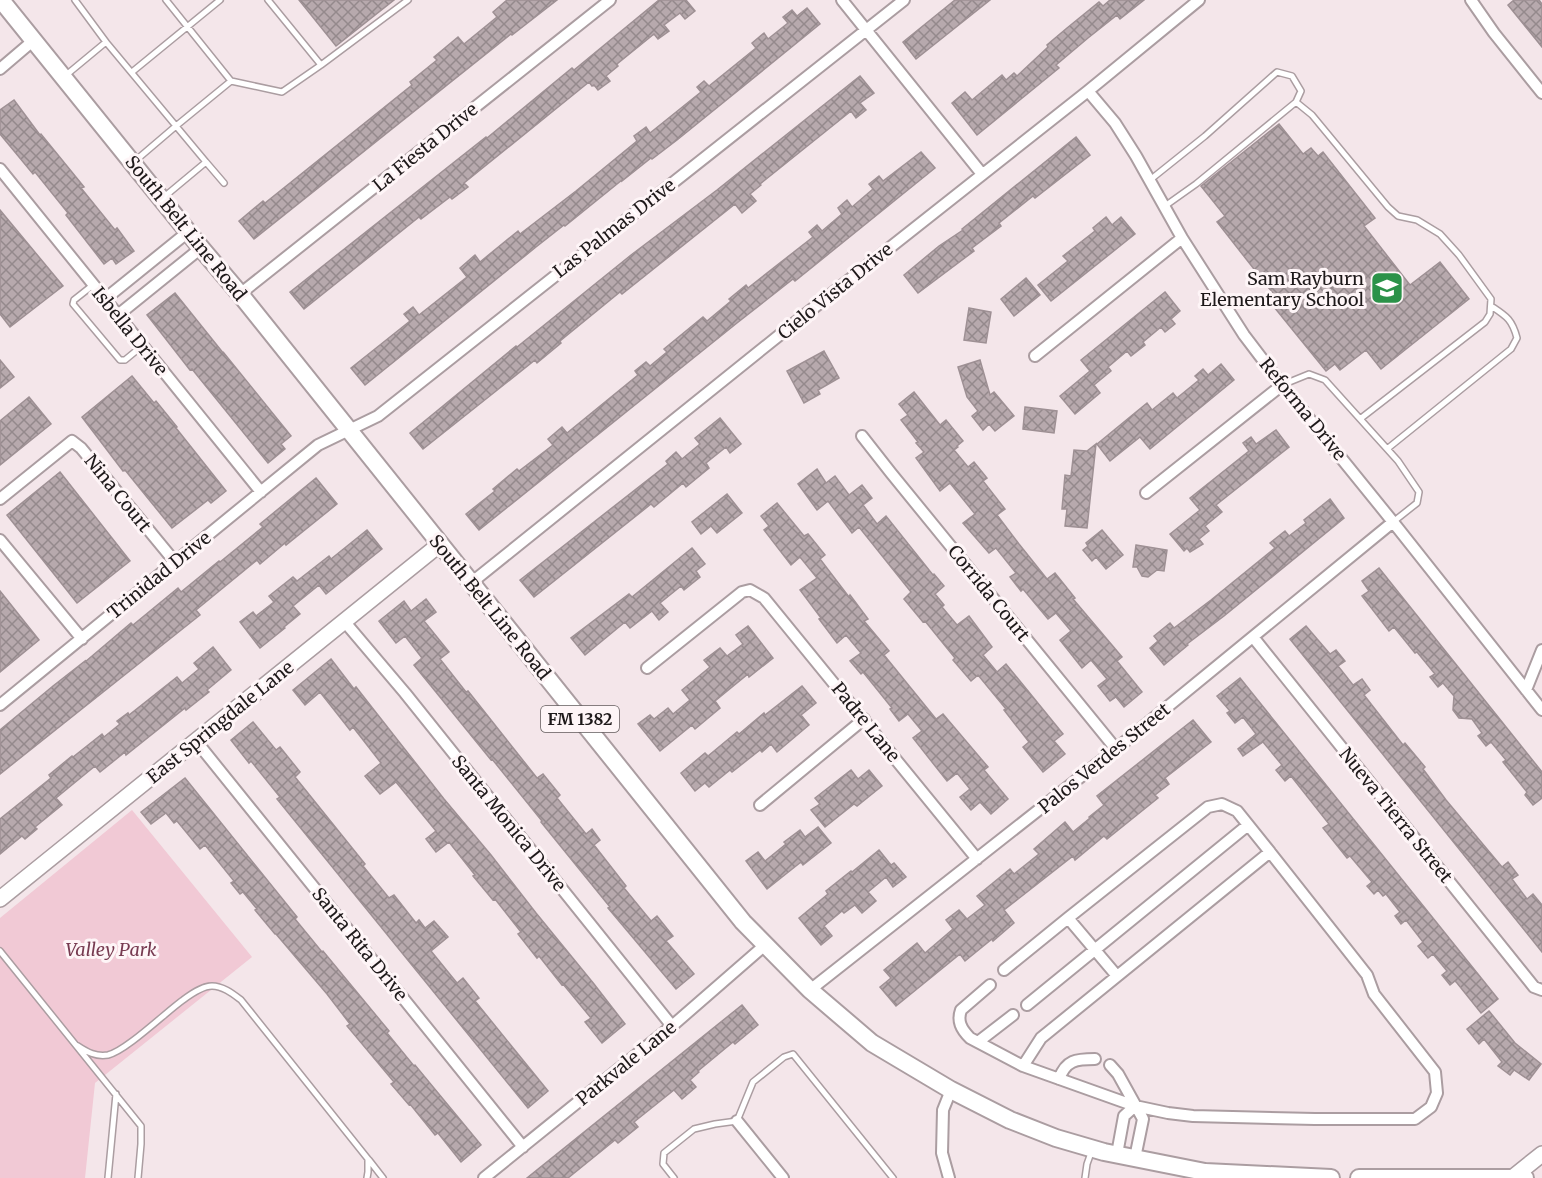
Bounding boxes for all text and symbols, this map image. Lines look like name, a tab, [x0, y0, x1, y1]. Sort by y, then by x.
street label: La Fiesta Drive	[368, 98, 482, 196]
street label: South Belt Line Road	[120, 151, 252, 305]
street label: Las Palmas Drive	[548, 173, 680, 283]
street label: Cielo Vista Drive	[773, 238, 897, 344]
place label: Sam Rayburn Elementary School	[1200, 267, 1364, 311]
school or university icon: Sam Rayburn Elementary School	[1369, 270, 1405, 306]
street label: Isbella Drive	[87, 282, 173, 380]
street label: Reforma Drive	[1255, 353, 1351, 465]
street label: Nina Court	[80, 449, 156, 537]
street label: Trinidad Drive	[103, 526, 215, 624]
street label: South Belt Line Road	[424, 530, 556, 684]
street label: Corrida Court	[943, 540, 1035, 646]
street label: East Springdale Lane	[142, 656, 298, 788]
street label: Padre Lane	[827, 677, 905, 767]
street label: Palos Verdes Street	[1033, 698, 1175, 818]
road number: FM 1382	[541, 706, 619, 732]
street label: Nueva Tierra Street	[1334, 743, 1458, 887]
street label: Santa Monica Drive	[447, 750, 571, 896]
street label: Santa Rita Drive	[307, 883, 413, 1005]
park label: Valley Park	[65, 938, 157, 961]
street label: Parkvale Lane	[571, 1016, 681, 1110]

